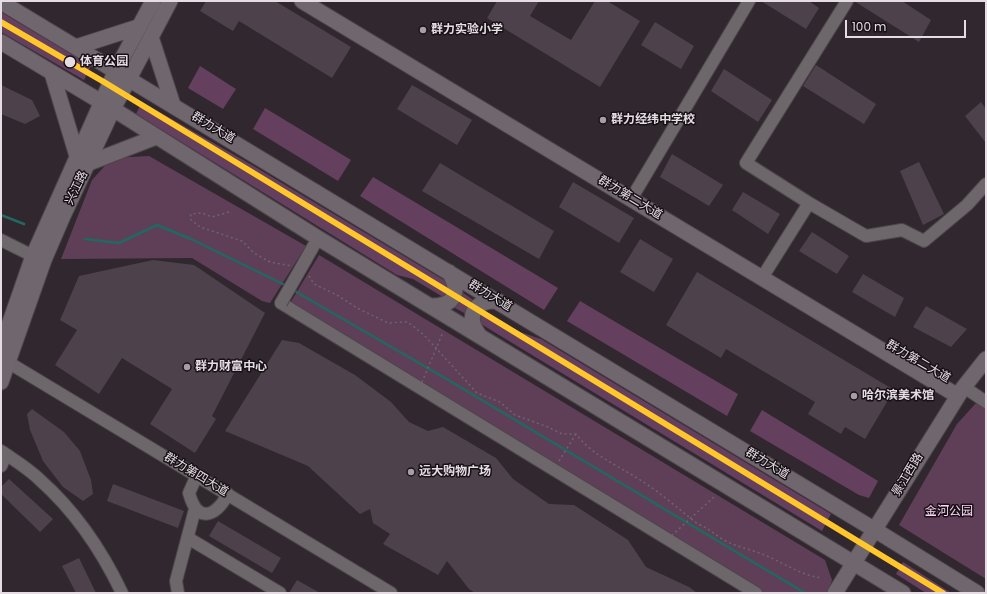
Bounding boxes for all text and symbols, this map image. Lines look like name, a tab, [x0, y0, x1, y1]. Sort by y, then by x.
scale bar	[847, 12, 968, 38]
text: 100 m	[852, 18, 886, 35]
place label: 群力实验小学	[431, 23, 503, 37]
marker: 群力实验小学	[418, 25, 428, 35]
marker: 体育公园	[63, 55, 77, 69]
place label: 体育公园	[80, 55, 128, 69]
street label: 群力大道	[189, 109, 237, 147]
place label: 群力经纬中学校	[611, 113, 695, 127]
marker: 群力经纬中学校	[598, 115, 608, 125]
street label: 兴江路	[63, 169, 91, 207]
street label: 群力第二大道	[595, 173, 665, 223]
street label: 群力大道	[466, 277, 514, 315]
street label: 群力第二大道	[883, 338, 953, 386]
place label: 群力财富中心	[195, 360, 267, 374]
marker: 群力财富中心	[182, 362, 192, 372]
place label: 哈尔滨美术馆	[862, 389, 934, 403]
marker: 哈尔滨美术馆	[849, 391, 859, 401]
street label: 群力大道	[743, 445, 791, 483]
street label: 群力第四大道	[161, 450, 231, 500]
street label: 景江西路	[889, 451, 927, 499]
place label: 远大购物广场	[419, 465, 491, 479]
marker: 远大购物广场	[406, 467, 416, 477]
park label: 金河公园	[925, 505, 973, 519]

